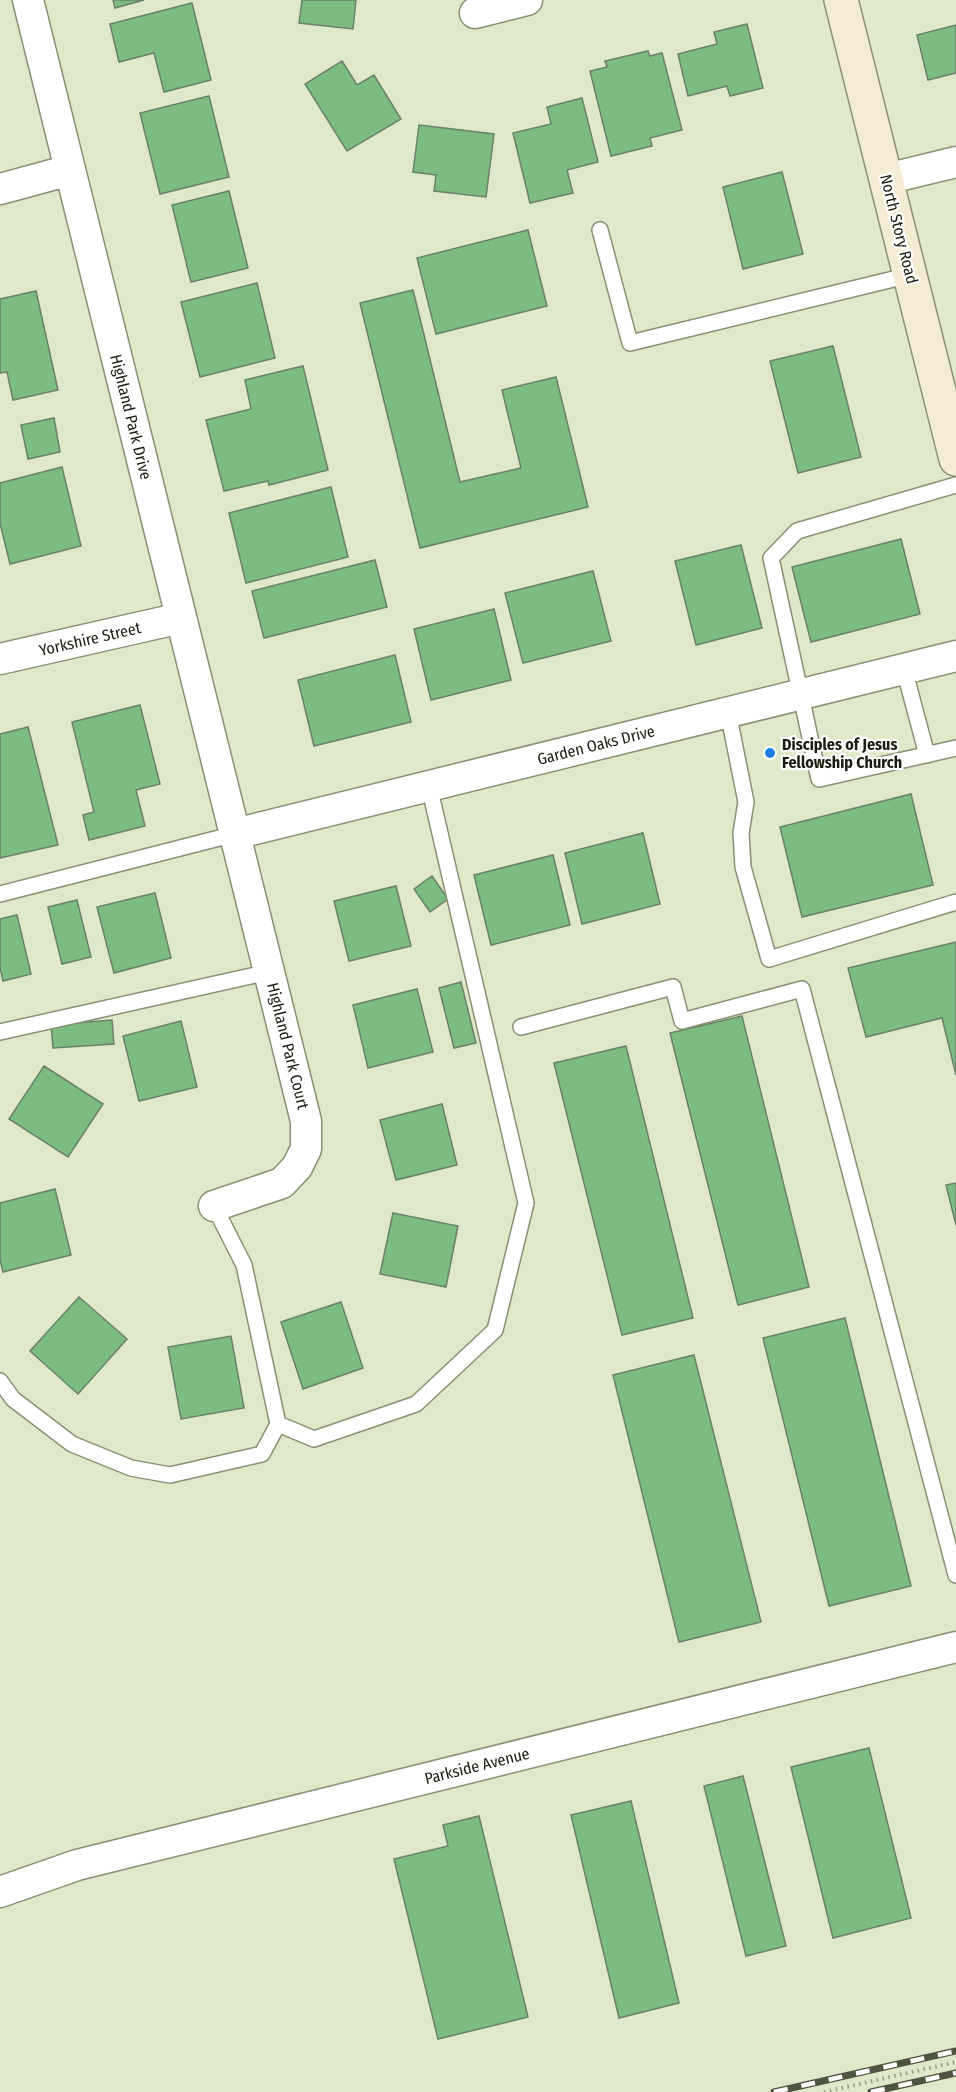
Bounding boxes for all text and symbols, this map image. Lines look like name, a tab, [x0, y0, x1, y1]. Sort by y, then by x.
street label: North Story Road	[876, 172, 922, 286]
street label: Highland Park Drive	[106, 352, 156, 482]
street label: Yorkshire Street	[37, 618, 143, 660]
street label: Garden Oaks Drive	[535, 721, 657, 769]
place label: Disciples of Jesus Fellowship Church	[782, 735, 902, 772]
marker: Disciples of Jesus Fellowship Church	[763, 746, 777, 760]
street label: Highland Park Court	[263, 981, 313, 1112]
street label: Parkside Avenue	[423, 1744, 532, 1788]

